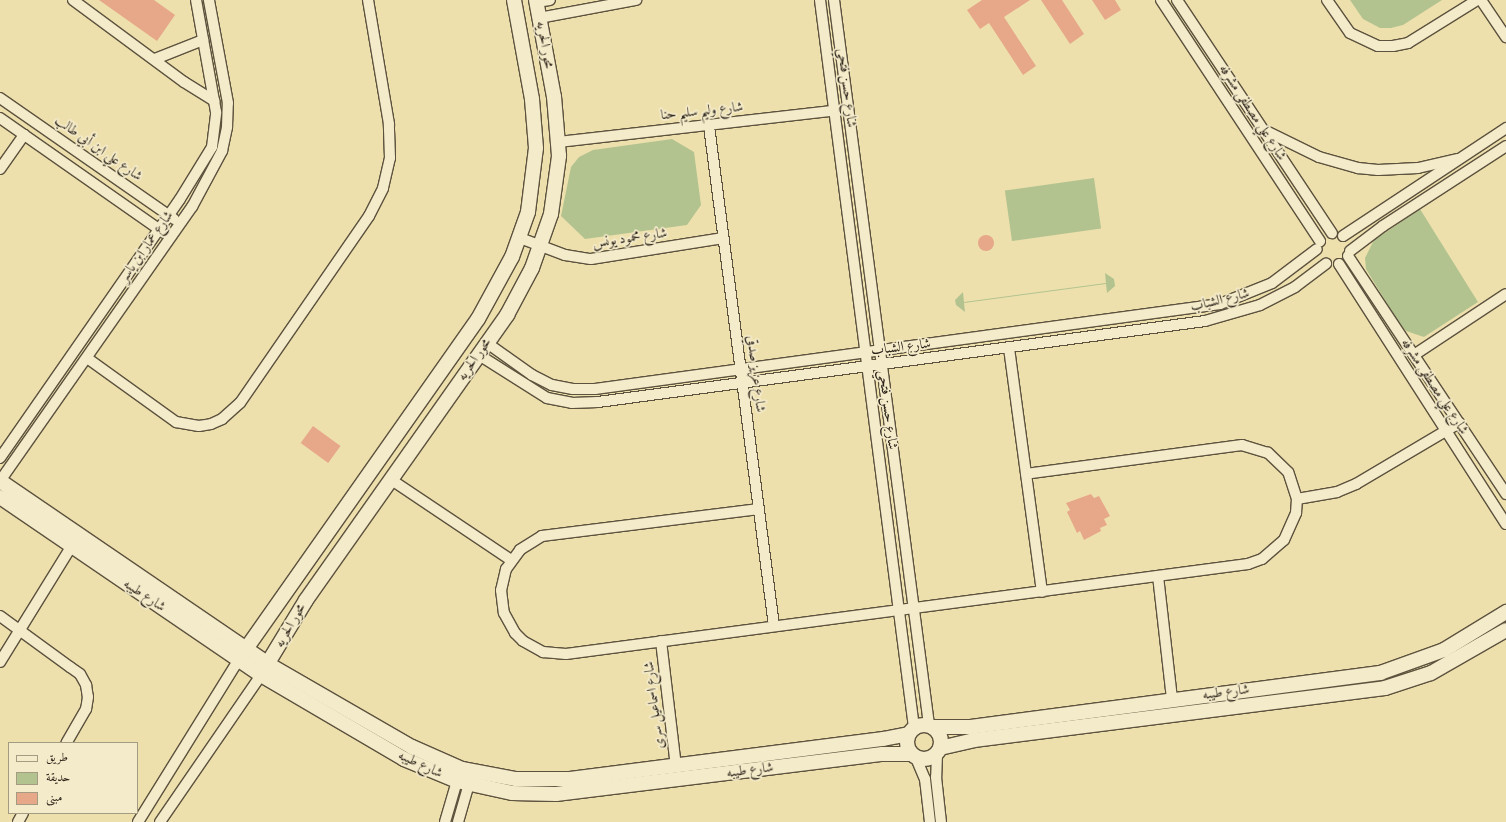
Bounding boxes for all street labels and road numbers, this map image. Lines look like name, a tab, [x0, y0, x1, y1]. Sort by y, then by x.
street label: محور الحريه	[532, 20, 556, 70]
street label: شارع حسن فتحي	[833, 47, 859, 129]
street label: شارع علي مصطفى مشرفه	[1215, 62, 1289, 164]
street label: شارع وليم سليم حنا	[660, 99, 744, 125]
street label: شارع علي ابن أبي طالب	[51, 113, 145, 185]
street label: شارع عمار ابن ياسر	[116, 208, 178, 286]
street label: شارع محمود يونس	[592, 225, 668, 253]
street label: شارع الشباب	[1189, 286, 1251, 316]
street label: شارع عزيز صدقي	[742, 335, 768, 413]
street label: محور الحريه	[454, 336, 496, 384]
street label: شارع الشباب	[870, 336, 932, 360]
street label: شارع علي مصطفى مشرفه	[1397, 336, 1471, 438]
street label: شارع حسن فتحي	[874, 369, 900, 451]
street label: شارع طيبه	[120, 576, 168, 616]
street label: محور الحريه	[272, 601, 310, 651]
street label: شارع اسماعيل سرى	[641, 660, 669, 750]
street label: شارع طيبه	[1202, 682, 1250, 704]
street label: شارع طيبه	[395, 747, 445, 783]
street label: شارع طيبه	[726, 760, 774, 782]

